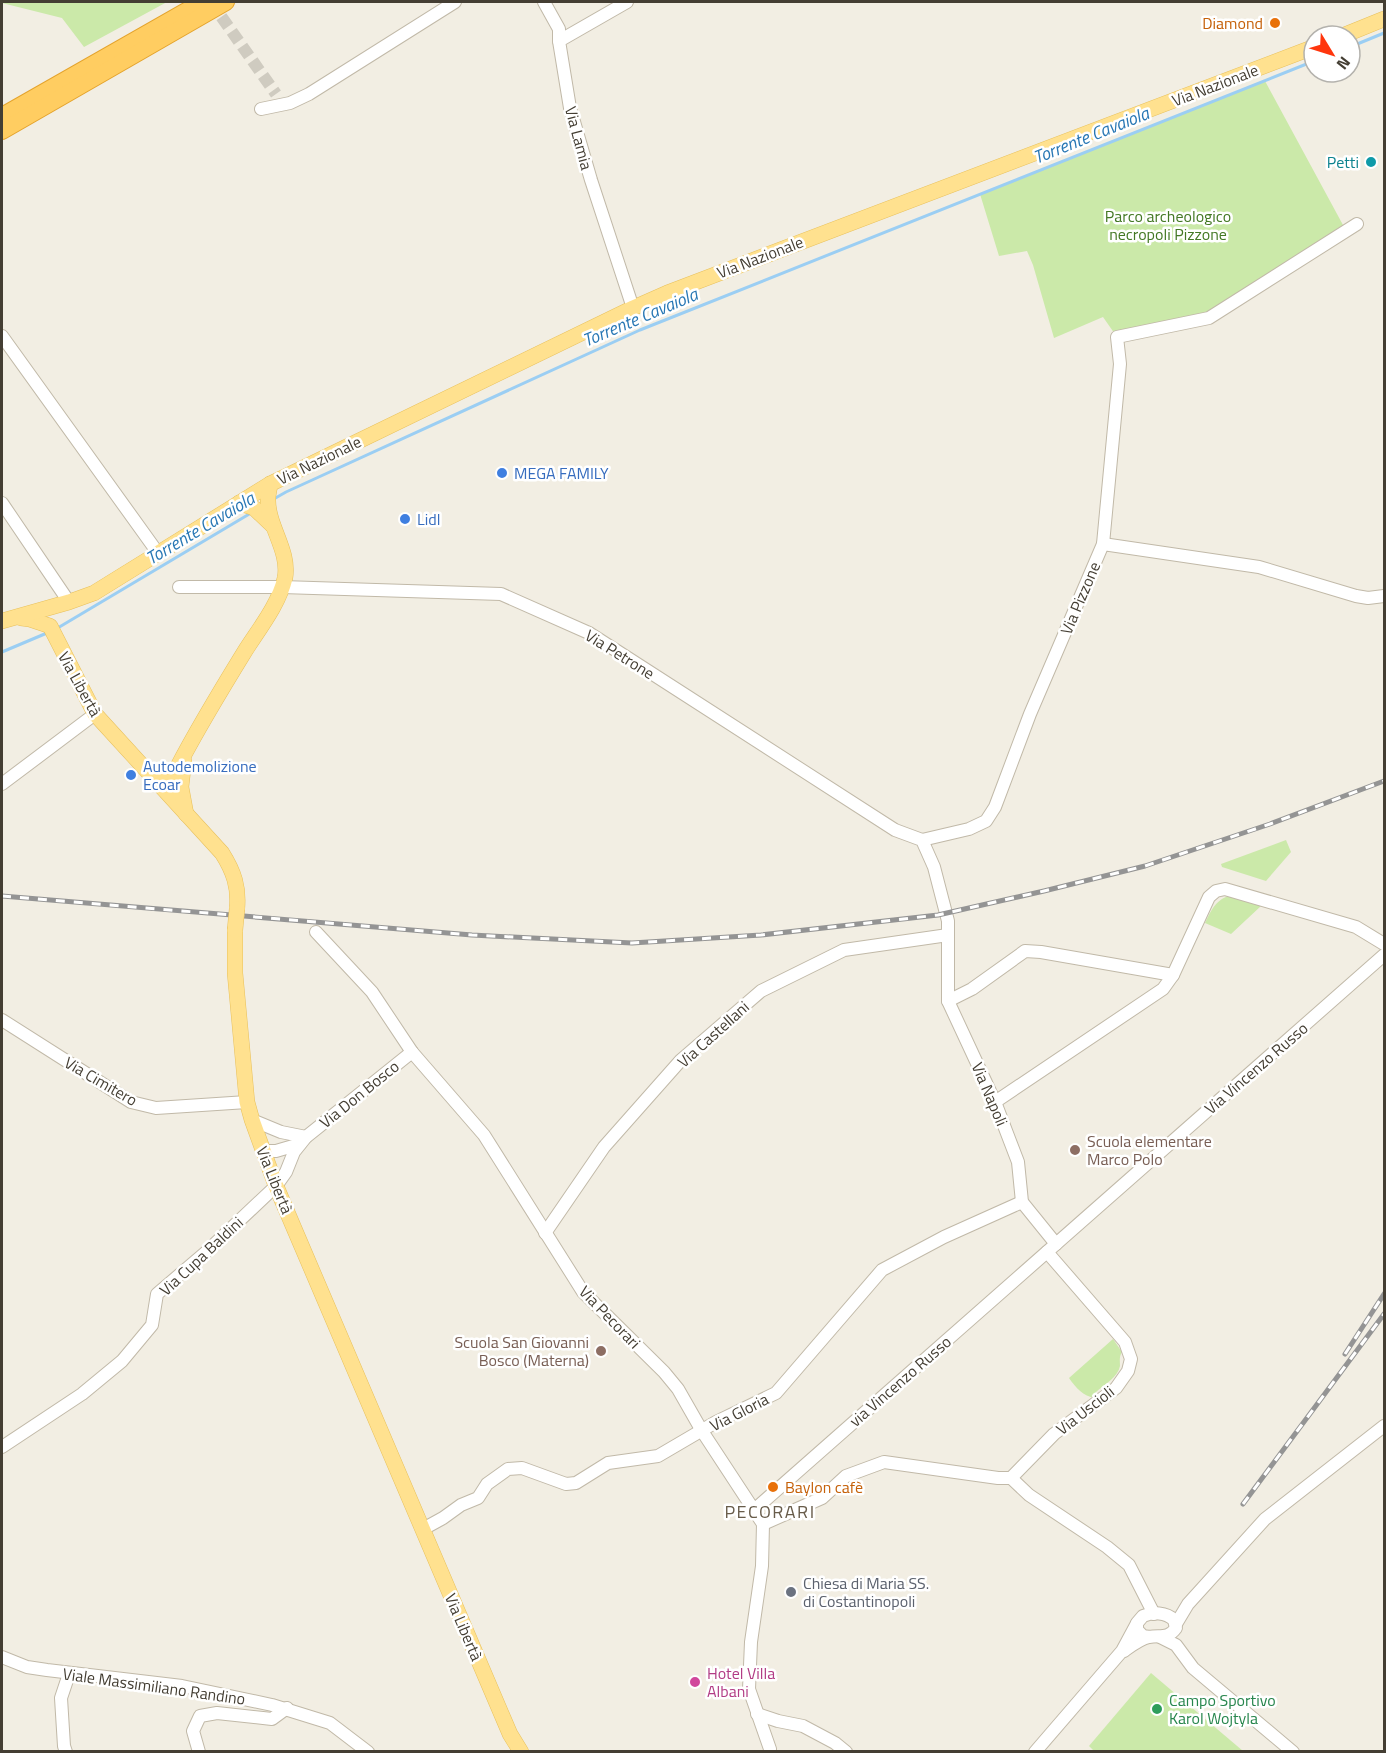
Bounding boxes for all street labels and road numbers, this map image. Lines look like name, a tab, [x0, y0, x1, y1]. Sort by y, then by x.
street label: Via Nazionale	[1168, 58, 1262, 112]
street label: Via Lamia	[559, 104, 599, 172]
street label: Via Nazionale	[713, 230, 807, 284]
street label: Via Nazionale	[273, 429, 365, 491]
street label: Via Pizzone	[1054, 558, 1106, 638]
street label: Via Petrone	[581, 623, 659, 685]
street label: Via Libertà	[52, 647, 108, 721]
street label: Via Castellani	[672, 995, 754, 1073]
street label: Via Vincenzo Russo	[1199, 1016, 1313, 1120]
street label: Via Cimitero	[60, 1050, 142, 1112]
street label: Via Don Bosco	[314, 1054, 404, 1134]
street label: Via Napoli	[966, 1058, 1014, 1130]
street label: Via Libertà	[251, 1143, 299, 1217]
street label: Via Cupa Baldini	[154, 1211, 248, 1301]
street label: Via Pecorari	[574, 1280, 646, 1354]
street label: via Vincenzo Russo	[844, 1330, 956, 1432]
street label: Via Uscioli	[1051, 1380, 1119, 1440]
street label: Via Gloria	[705, 1387, 773, 1437]
street label: Via Libertà	[439, 1590, 489, 1664]
street label: Viale Massimiliano Randino	[61, 1661, 247, 1711]

